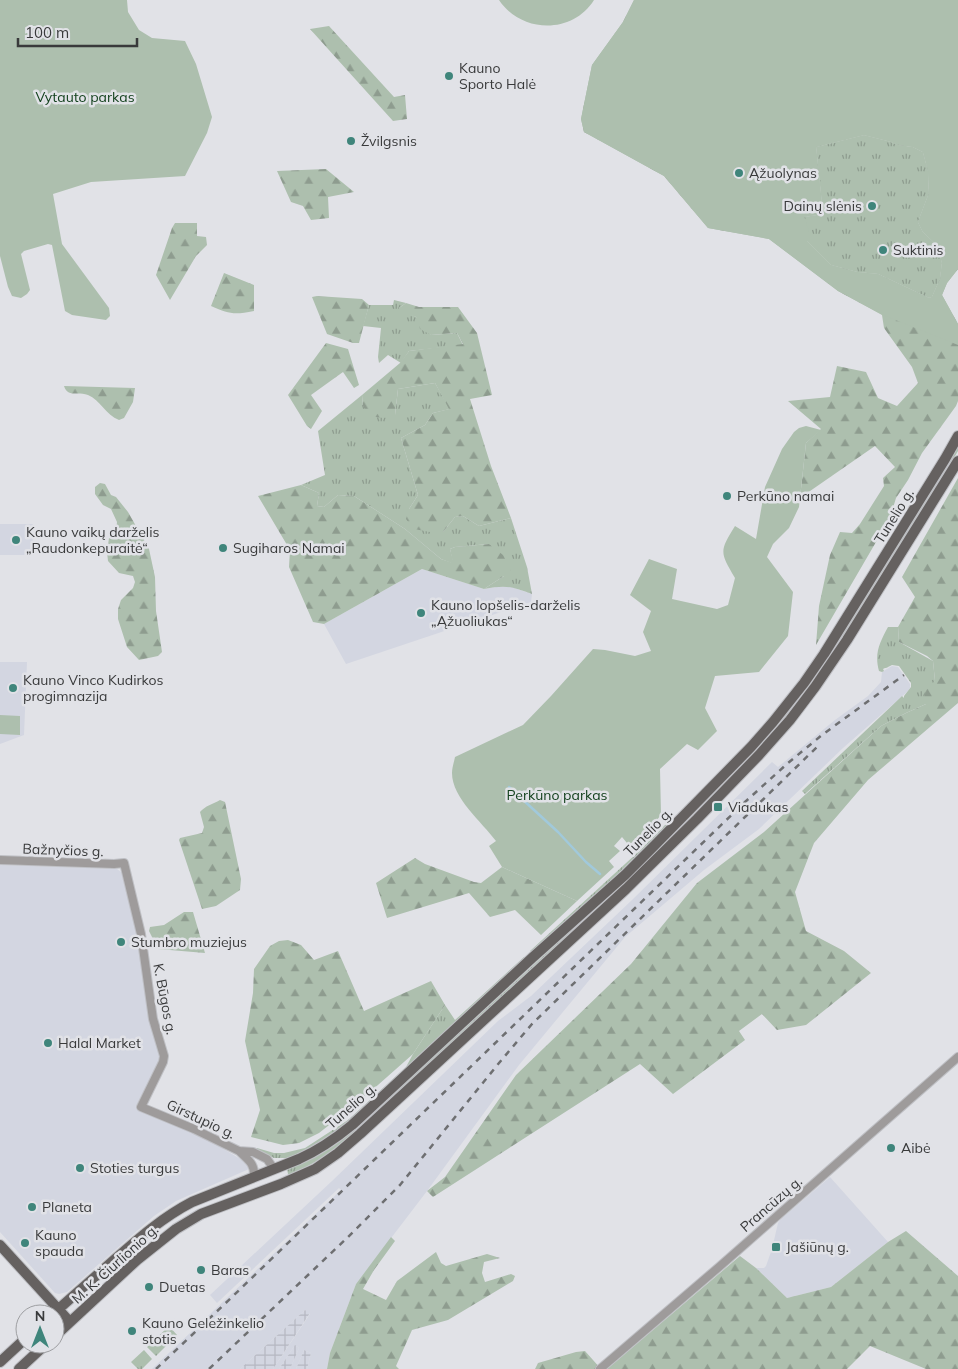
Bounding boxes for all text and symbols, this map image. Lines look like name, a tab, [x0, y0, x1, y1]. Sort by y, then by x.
scale bar	[18, 15, 136, 47]
text: 100 m	[25, 23, 69, 42]
place label: Kauno Sporto Halė	[459, 59, 536, 93]
marker: Kauno Sporto Halė	[443, 70, 455, 82]
park label: Vytauto parkas	[35, 88, 135, 106]
place label: Žvilgsnis	[361, 132, 417, 150]
marker: Žvilgsnis	[345, 135, 357, 147]
place label: Ąžuolynas	[749, 164, 817, 182]
marker: Ąžuolynas	[733, 167, 745, 179]
place label: Dainų slėnis	[784, 197, 862, 215]
marker: Dainų slėnis	[866, 200, 878, 212]
place label: Suktinis	[893, 241, 944, 259]
marker: Suktinis	[877, 244, 889, 256]
street label: Tunelio g.	[870, 485, 918, 547]
place label: Perkūno namai	[737, 487, 834, 505]
marker: Perkūno namai	[721, 490, 733, 502]
place label: Kauno vaikų darželis „Raudonkepuraitė“	[26, 523, 159, 557]
marker: Kauno vaikų darželis „Raudonkepuraitė“	[10, 534, 22, 546]
place label: Sugiharos Namai	[233, 539, 345, 557]
marker: Sugiharos Namai	[217, 542, 229, 554]
place label: Kauno lopšelis-darželis „Ąžuoliukas“	[431, 596, 581, 630]
marker: Kauno lopšelis-darželis „Ąžuoliukas“	[415, 607, 427, 619]
place label: Kauno Vinco Kudirkos progimnazija	[23, 671, 164, 705]
marker: Kauno Vinco Kudirkos progimnazija	[7, 682, 19, 694]
park label: Perkūno parkas	[506, 786, 608, 804]
place label: Viadukas	[728, 798, 789, 816]
marker: Viadukas	[712, 801, 724, 813]
street label: Tunelio g.	[620, 804, 676, 860]
street label: Bažnyčios g.	[22, 840, 104, 860]
place label: Stumbro muziejus	[131, 933, 247, 951]
marker: Stumbro muziejus	[115, 936, 127, 948]
street label: K. Būgos g.	[149, 962, 181, 1036]
place label: Halal Market	[58, 1034, 141, 1052]
marker: Halal Market	[42, 1037, 54, 1049]
street label: Tunelio g.	[322, 1079, 380, 1133]
street label: Girstupio g.	[164, 1095, 238, 1143]
place label: Aibė	[901, 1139, 931, 1157]
marker: Aibė	[885, 1142, 897, 1154]
place label: Stoties turgus	[90, 1159, 179, 1177]
marker: Stoties turgus	[74, 1162, 86, 1174]
street label: Prancūzų g.	[736, 1172, 806, 1236]
place label: Planeta	[42, 1198, 92, 1216]
marker: Planeta	[26, 1201, 38, 1213]
street label: M. K. Čiurlionio g.	[68, 1220, 162, 1308]
place label: Kauno spauda	[35, 1226, 84, 1260]
marker: Kauno spauda	[19, 1237, 31, 1249]
place label: Jašiūnų g.	[786, 1238, 849, 1256]
marker: Jašiūnų g.	[770, 1241, 782, 1253]
place label: Baras	[211, 1261, 249, 1279]
marker: Baras	[195, 1264, 207, 1276]
place label: Duetas	[159, 1278, 205, 1296]
marker: Duetas	[143, 1281, 155, 1293]
north arrow	[15, 1304, 65, 1354]
text: N	[35, 1307, 45, 1325]
place label: Kauno Geležinkelio stotis	[142, 1314, 264, 1348]
marker: Kauno Geležinkelio stotis	[126, 1325, 138, 1337]

